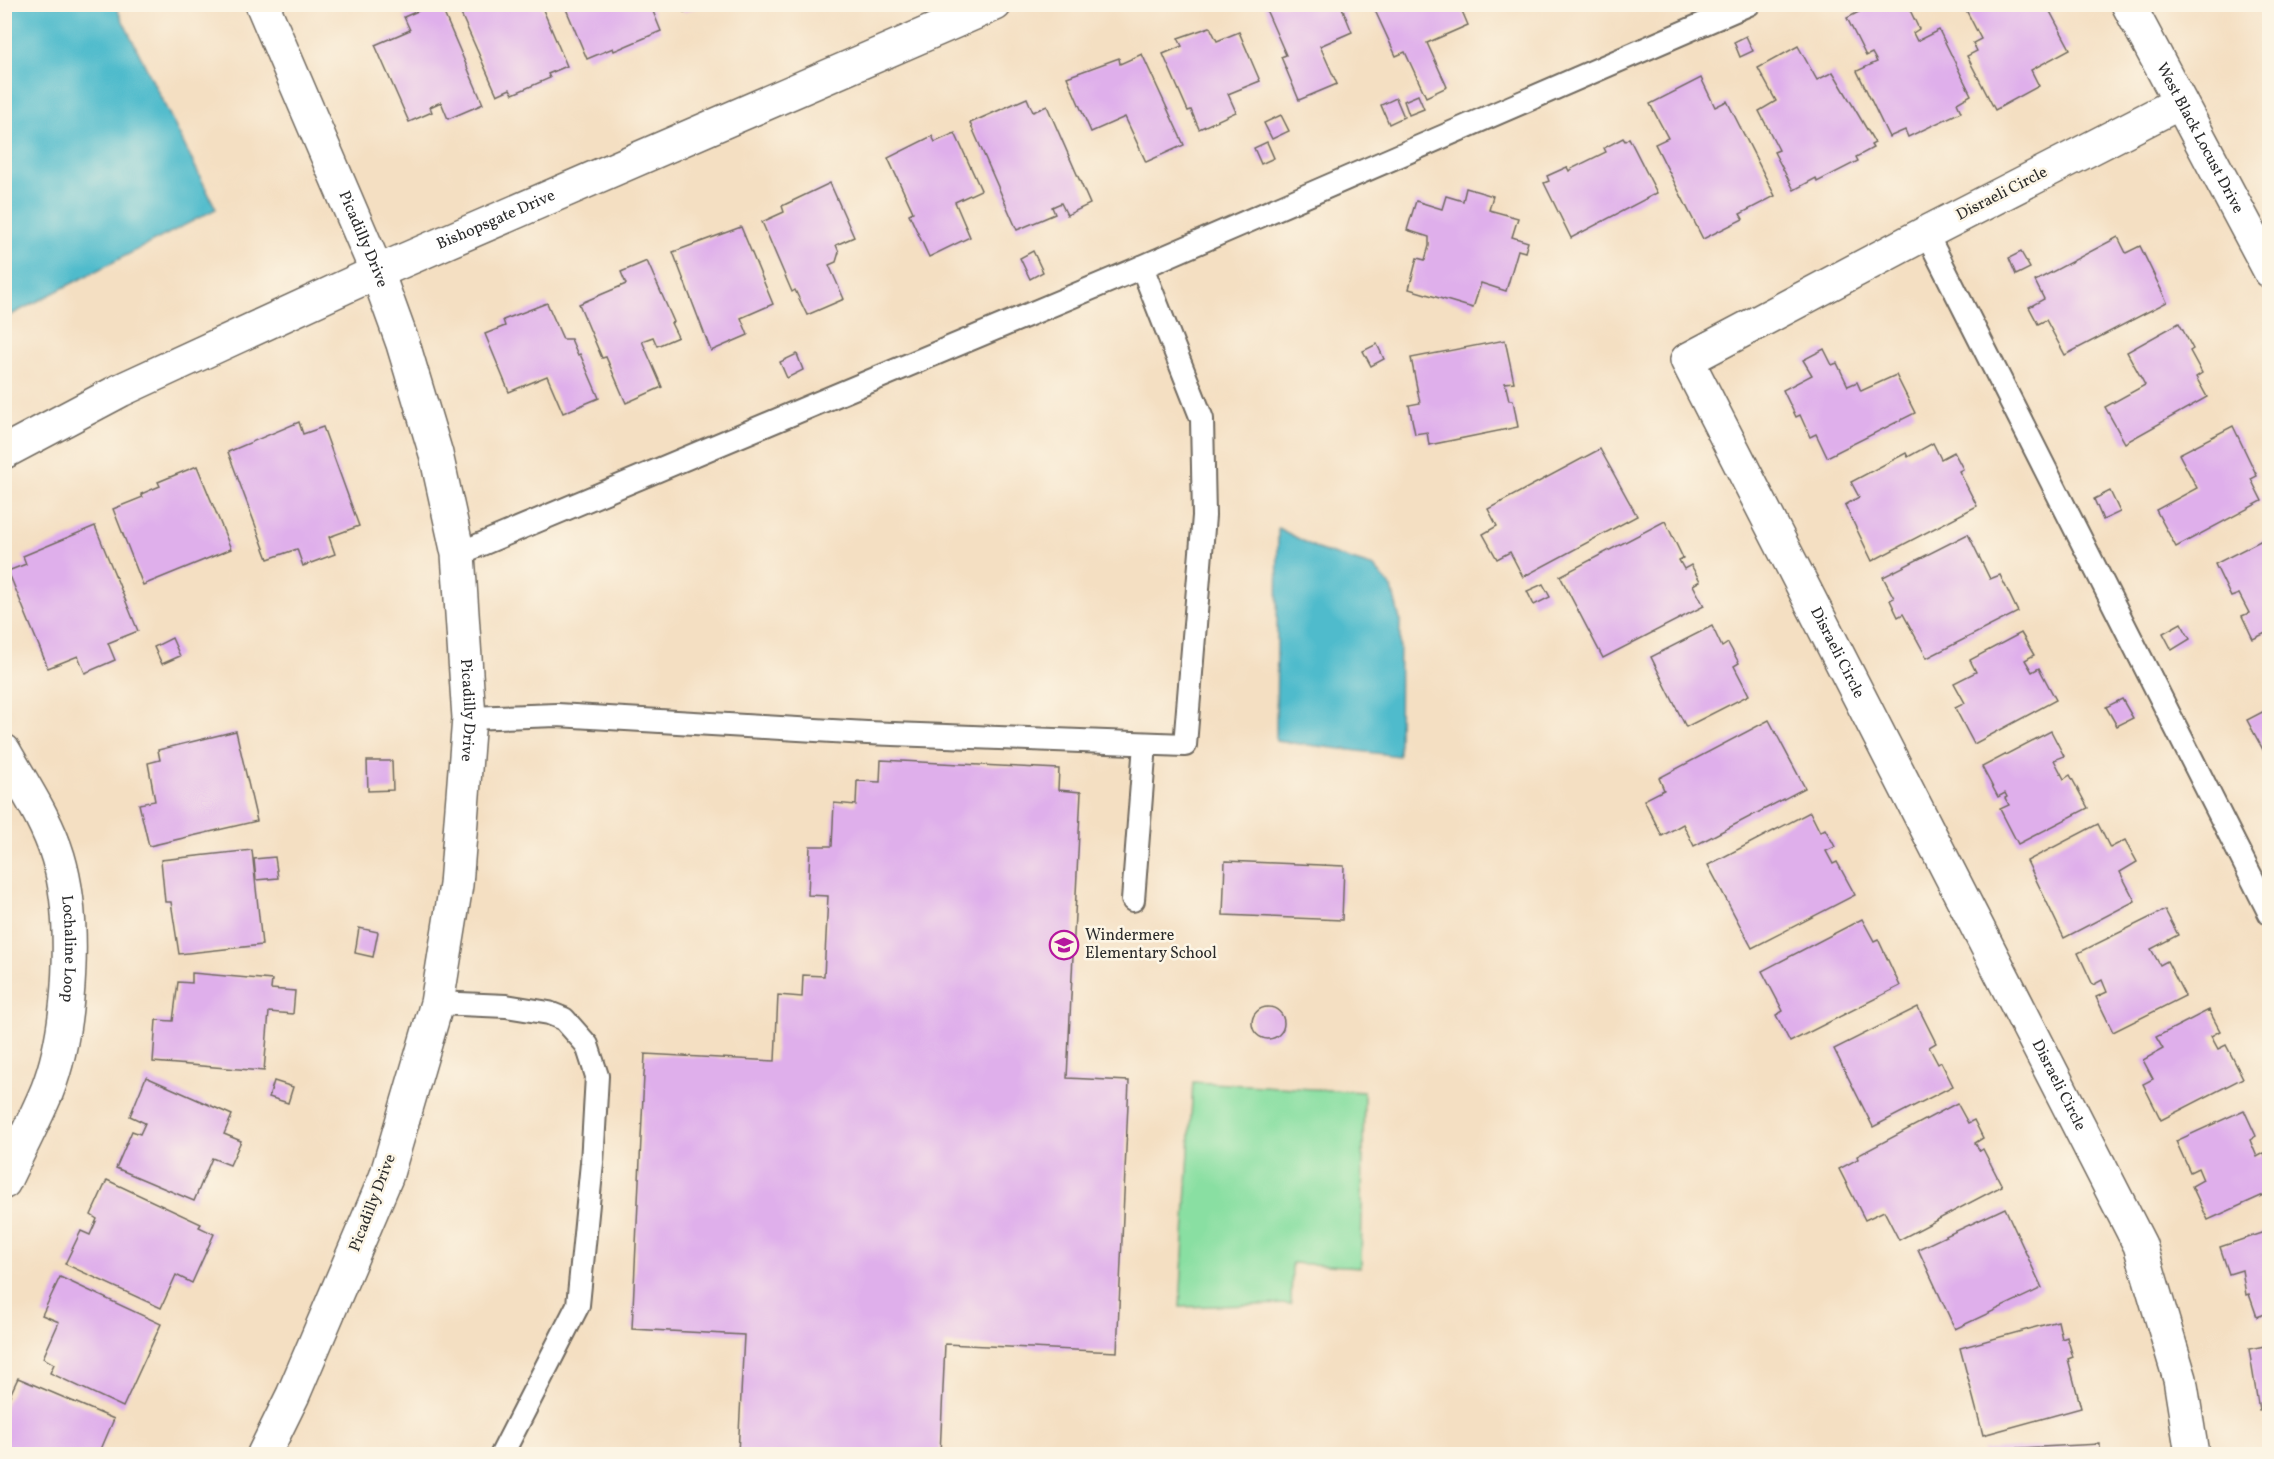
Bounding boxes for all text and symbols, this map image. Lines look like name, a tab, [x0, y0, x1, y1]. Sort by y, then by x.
street label: West Black Locust Drive	[2150, 59, 2249, 218]
street label: Disraeli Circle	[1953, 162, 2051, 226]
street label: Bishopsgate Drive	[433, 185, 559, 256]
street label: Picadilly Drive	[332, 187, 393, 291]
street label: Disraeli Circle	[1804, 603, 1869, 702]
street label: Picadilly Drive	[454, 658, 480, 763]
street label: Lochaline Loop	[55, 894, 80, 1003]
place label: Windermere Elementary School	[1085, 925, 1217, 965]
school or university icon: Windermere Elementary School	[1048, 929, 1080, 961]
street label: Disraeli Circle	[2026, 1036, 2091, 1135]
street label: Picadilly Drive	[344, 1151, 402, 1255]

